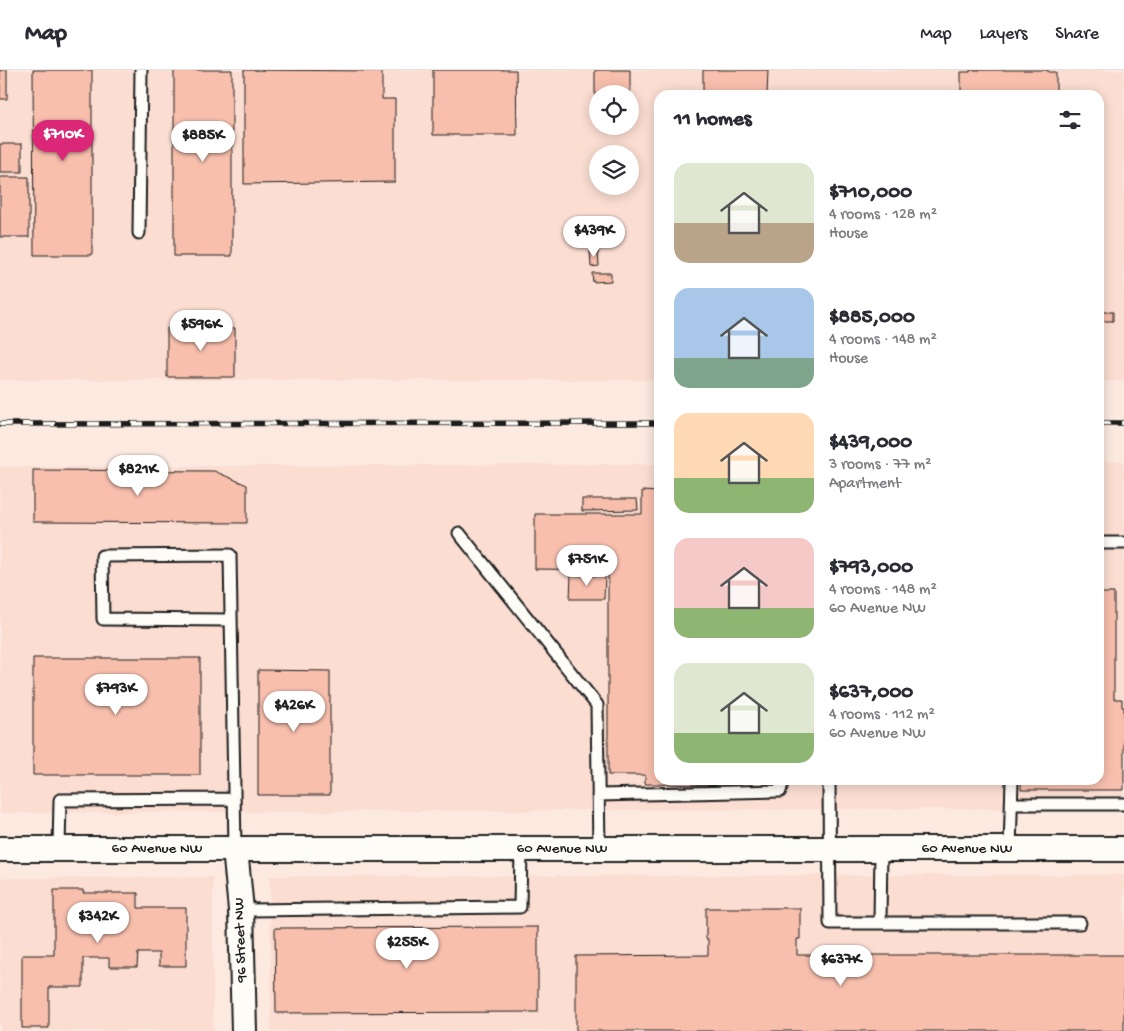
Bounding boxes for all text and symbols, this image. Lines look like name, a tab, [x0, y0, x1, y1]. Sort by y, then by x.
text: Map	[25, 20, 67, 49]
text: Map	[920, 24, 952, 45]
text: Layers	[980, 24, 1027, 45]
text: Share	[1055, 24, 1099, 45]
map controls	[589, 85, 639, 195]
button: locate	[589, 85, 639, 135]
icon: filters	[1056, 106, 1084, 134]
text: 11 homes	[674, 108, 752, 133]
pin: $710K	[28, 119, 98, 162]
pin: $885K	[168, 121, 238, 163]
text: $710K	[43, 126, 83, 145]
text: $885K	[182, 127, 224, 146]
button: layers	[589, 145, 639, 195]
text: $710,000	[829, 181, 912, 206]
icon: home	[714, 183, 774, 243]
text: 4 rooms · 128 m²	[829, 206, 937, 225]
pin: $439K	[559, 216, 629, 258]
text: $439K	[574, 222, 614, 241]
text: House	[829, 225, 868, 244]
text: $885,000	[829, 306, 915, 331]
icon: home	[714, 308, 774, 368]
pin: $596K	[166, 310, 236, 352]
text: $596K	[181, 316, 221, 335]
text: 4 rooms · 148 m²	[829, 331, 937, 350]
text: House	[829, 350, 868, 369]
text: $439,000	[829, 431, 912, 456]
icon: home	[714, 433, 774, 493]
pin: $821K	[103, 454, 173, 497]
text: 3 rooms · 77 m²	[829, 456, 931, 475]
text: $821K	[118, 461, 158, 480]
text: Apartment	[829, 475, 901, 494]
pin: $751K	[552, 544, 622, 587]
text: $751K	[567, 551, 607, 570]
text: $793,000	[829, 556, 913, 581]
icon: home	[714, 558, 774, 618]
text: 4 rooms · 148 m²	[829, 581, 937, 600]
text: 60 Avenue NW	[829, 600, 926, 619]
pin: $793K	[81, 674, 151, 716]
text: $793K	[96, 680, 136, 699]
text: $637,000	[829, 681, 913, 706]
icon: home	[714, 683, 774, 743]
pin: $426K	[259, 690, 329, 733]
text: $426K	[274, 697, 314, 716]
text: 4 rooms · 112 m²	[829, 706, 935, 725]
text: 60 Avenue NW	[829, 725, 926, 744]
street label: 60 Avenue NW	[112, 840, 203, 858]
street label: 60 Avenue NW	[517, 840, 608, 858]
street label: 60 Avenue NW	[922, 840, 1013, 858]
street label: 96 Street NW	[231, 897, 252, 984]
pin: $342K	[63, 902, 133, 944]
text: $342K	[78, 908, 118, 927]
pin: $255K	[372, 928, 442, 970]
text: $255K	[387, 934, 427, 953]
pin: $637K	[806, 944, 876, 987]
text: $637K	[821, 951, 861, 970]

